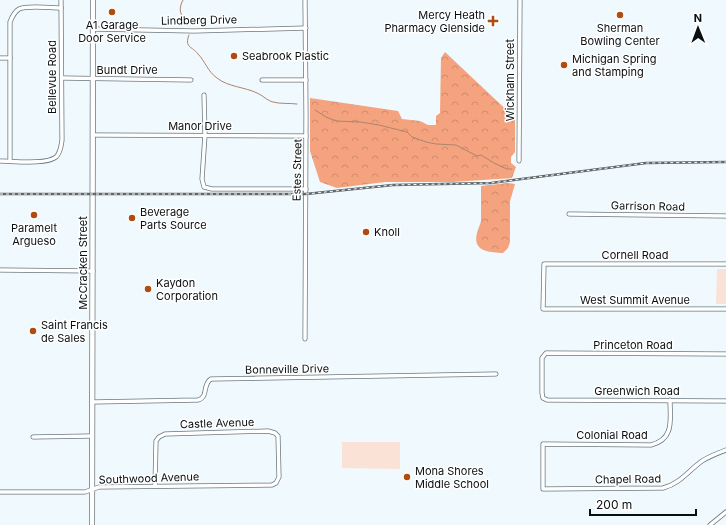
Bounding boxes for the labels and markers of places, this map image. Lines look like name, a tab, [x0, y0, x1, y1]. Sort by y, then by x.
marker: A1 Garage Door Service	[107, 7, 117, 17]
place label: Mercy Heath Pharmacy Glenside	[384, 8, 485, 35]
marker: Sherman Bowling Center	[615, 10, 625, 20]
marker: Mercy Heath Pharmacy Glenside	[488, 16, 498, 26]
place label: A1 Garage Door Service	[78, 18, 146, 45]
place label: Sherman Bowling Center	[580, 21, 660, 48]
place label: Seabrook Plastic	[242, 49, 329, 63]
marker: Seabrook Plastic	[229, 51, 239, 61]
place label: Michigan Spring and Stamping	[572, 52, 657, 79]
marker: Michigan Spring and Stamping	[559, 60, 569, 70]
place label: Beverage Parts Source	[140, 205, 207, 232]
marker: Paramelt Argueso	[29, 210, 39, 220]
marker: Beverage Parts Source	[127, 213, 137, 223]
place label: Paramelt Argueso	[11, 221, 57, 248]
place label: Knoll	[374, 225, 400, 239]
marker: Knoll	[361, 227, 371, 237]
place label: Kaydon Corporation	[156, 276, 218, 303]
marker: Kaydon Corporation	[143, 284, 153, 294]
place label: Saint Francis de Sales	[41, 318, 108, 345]
marker: Saint Francis de Sales	[28, 326, 38, 336]
place label: Mona Shores Middle School	[415, 464, 489, 491]
marker: Mona Shores Middle School	[402, 472, 412, 482]

